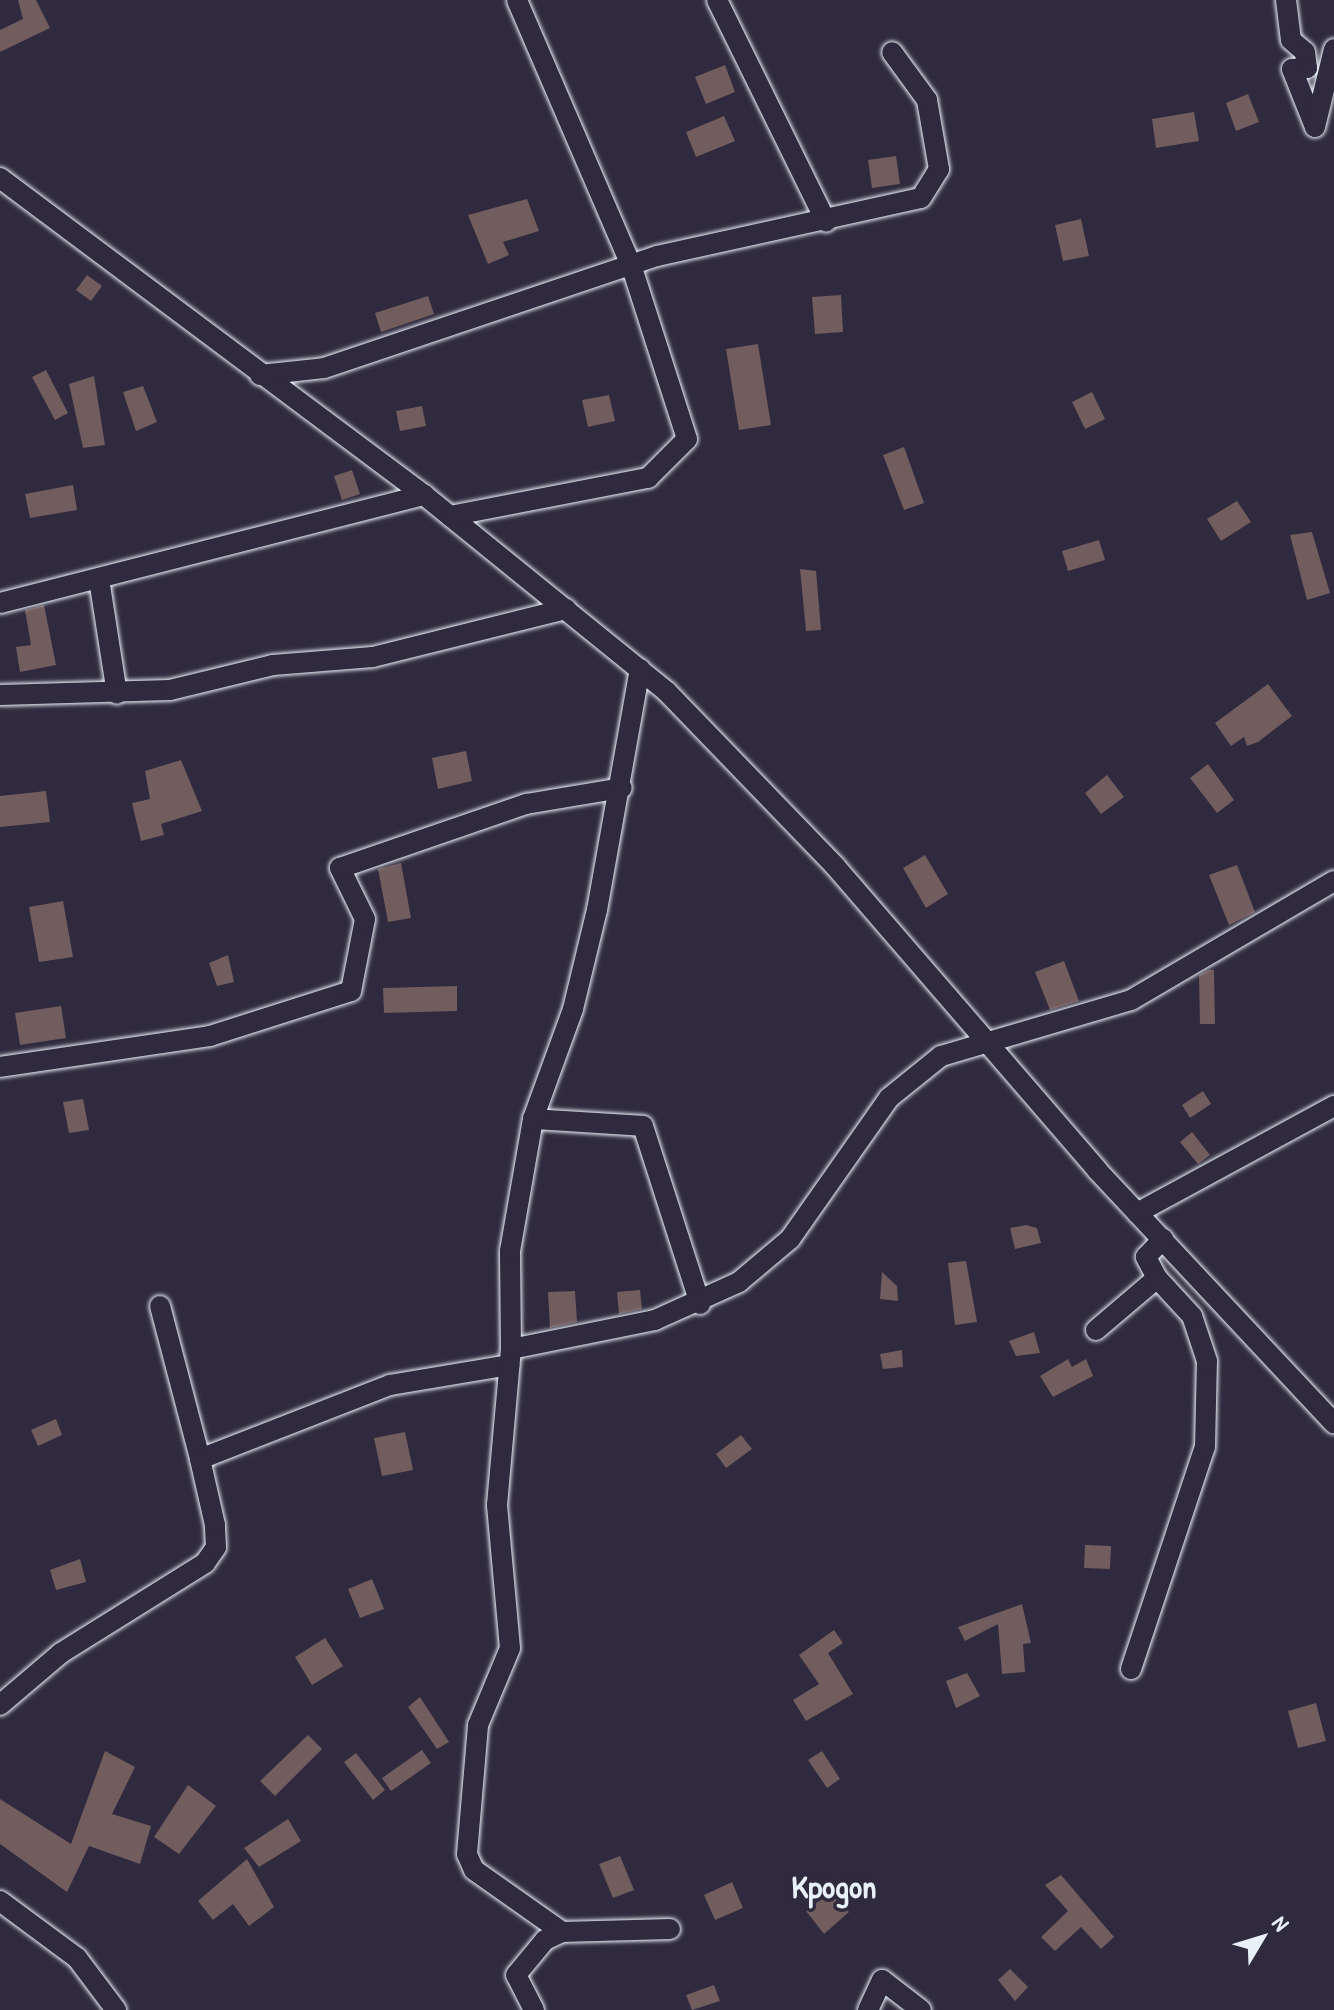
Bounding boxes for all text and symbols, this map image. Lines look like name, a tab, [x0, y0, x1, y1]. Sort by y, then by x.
district label: Kpogon	[792, 1868, 876, 1906]
north arrow	[1222, 1898, 1302, 1978]
text: N	[1265, 1909, 1296, 1937]

